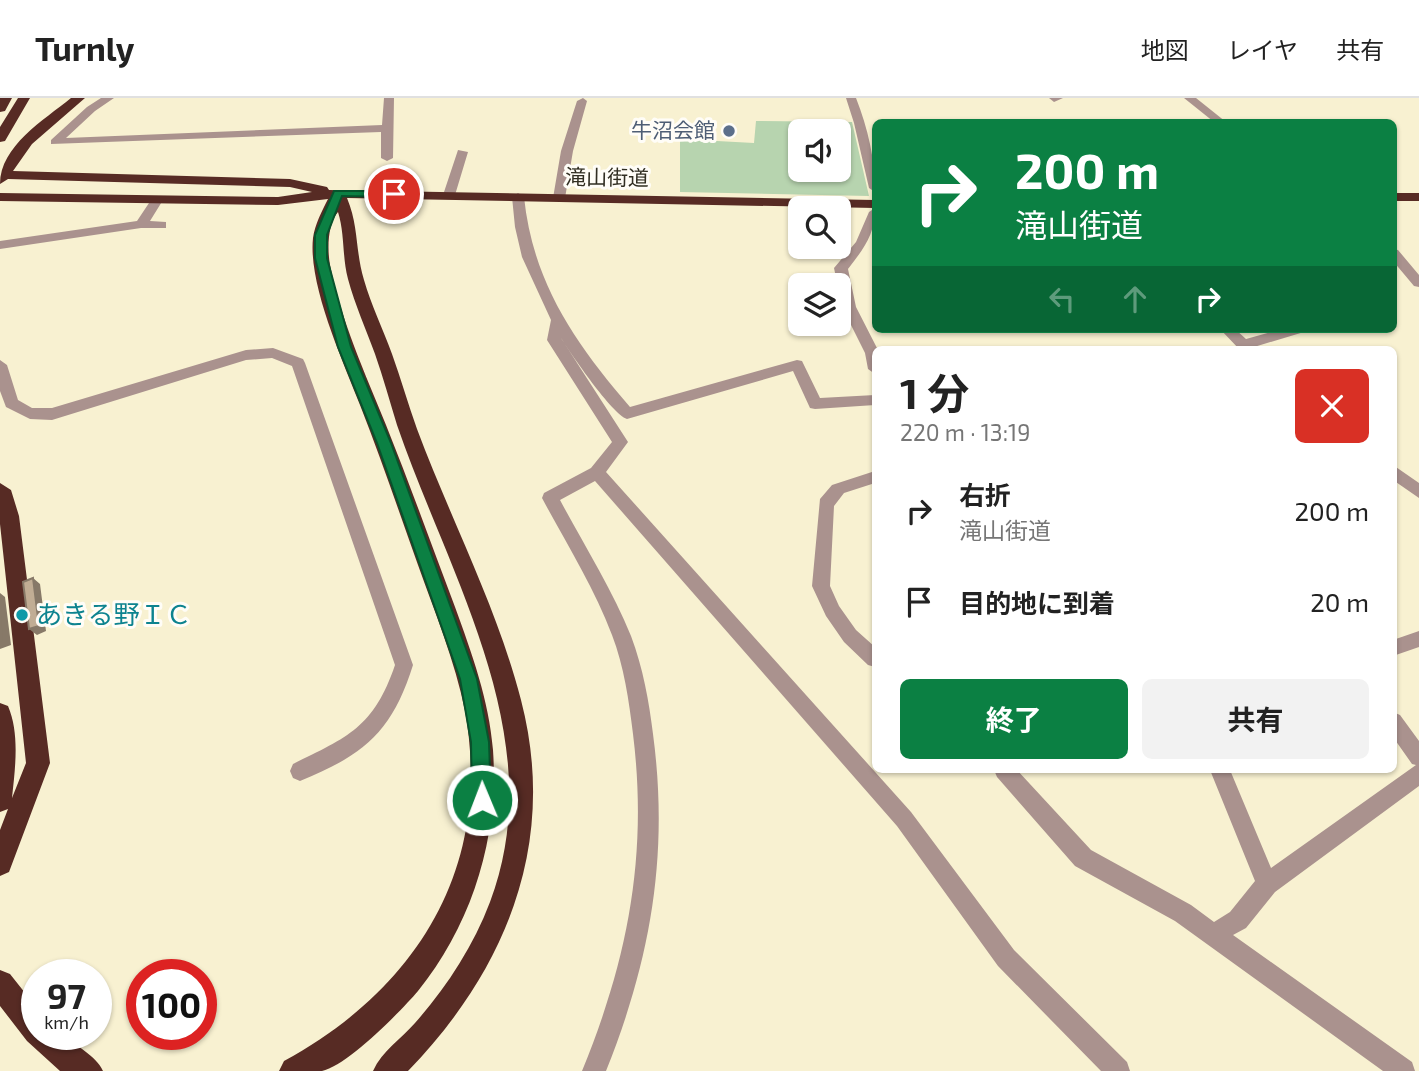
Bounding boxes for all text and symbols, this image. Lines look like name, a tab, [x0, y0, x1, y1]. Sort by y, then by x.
text: Turnly	[35, 28, 134, 68]
text: 地図	[1141, 35, 1189, 64]
text: レイヤ	[1227, 35, 1298, 64]
text: 共有	[1336, 35, 1384, 64]
place label: 牛沼会館	[631, 117, 715, 142]
map controls	[788, 119, 851, 336]
button: sound	[788, 119, 851, 182]
marker: 牛沼会館	[721, 123, 737, 139]
text: 200 m	[1015, 140, 1159, 199]
icon: right	[900, 147, 991, 238]
street label: 滝山街道	[565, 163, 649, 190]
pin	[364, 164, 424, 224]
icon: arrive	[375, 175, 413, 213]
button: search	[788, 196, 851, 259]
text: 滝山街道	[1015, 205, 1143, 243]
button: layers	[788, 273, 851, 336]
icon: left	[1043, 280, 1081, 318]
icon: ahead	[1116, 280, 1154, 318]
icon: right	[1189, 280, 1227, 318]
text: 1 分	[900, 367, 969, 417]
button: close	[1295, 369, 1369, 443]
text: 220 m · 13:19	[900, 418, 1030, 446]
text: 右折	[959, 479, 1011, 510]
icon: right	[900, 492, 938, 530]
text: 200 m	[1294, 495, 1369, 526]
text: 滝山街道	[959, 516, 1051, 544]
icon: arrive	[900, 583, 938, 621]
text: 20 m	[1310, 586, 1369, 617]
text: 目的地に到着	[959, 587, 1115, 618]
place label: あきる野ＩＣ	[36, 598, 191, 629]
marker: あきる野ＩＣ	[14, 607, 30, 623]
button: 終了	[900, 679, 1128, 759]
button: 共有	[1142, 679, 1369, 759]
position arrow	[445, 763, 519, 837]
speed limit sign: 100	[126, 959, 217, 1050]
text: 97	[47, 974, 86, 1016]
text: km/h	[44, 1011, 89, 1033]

